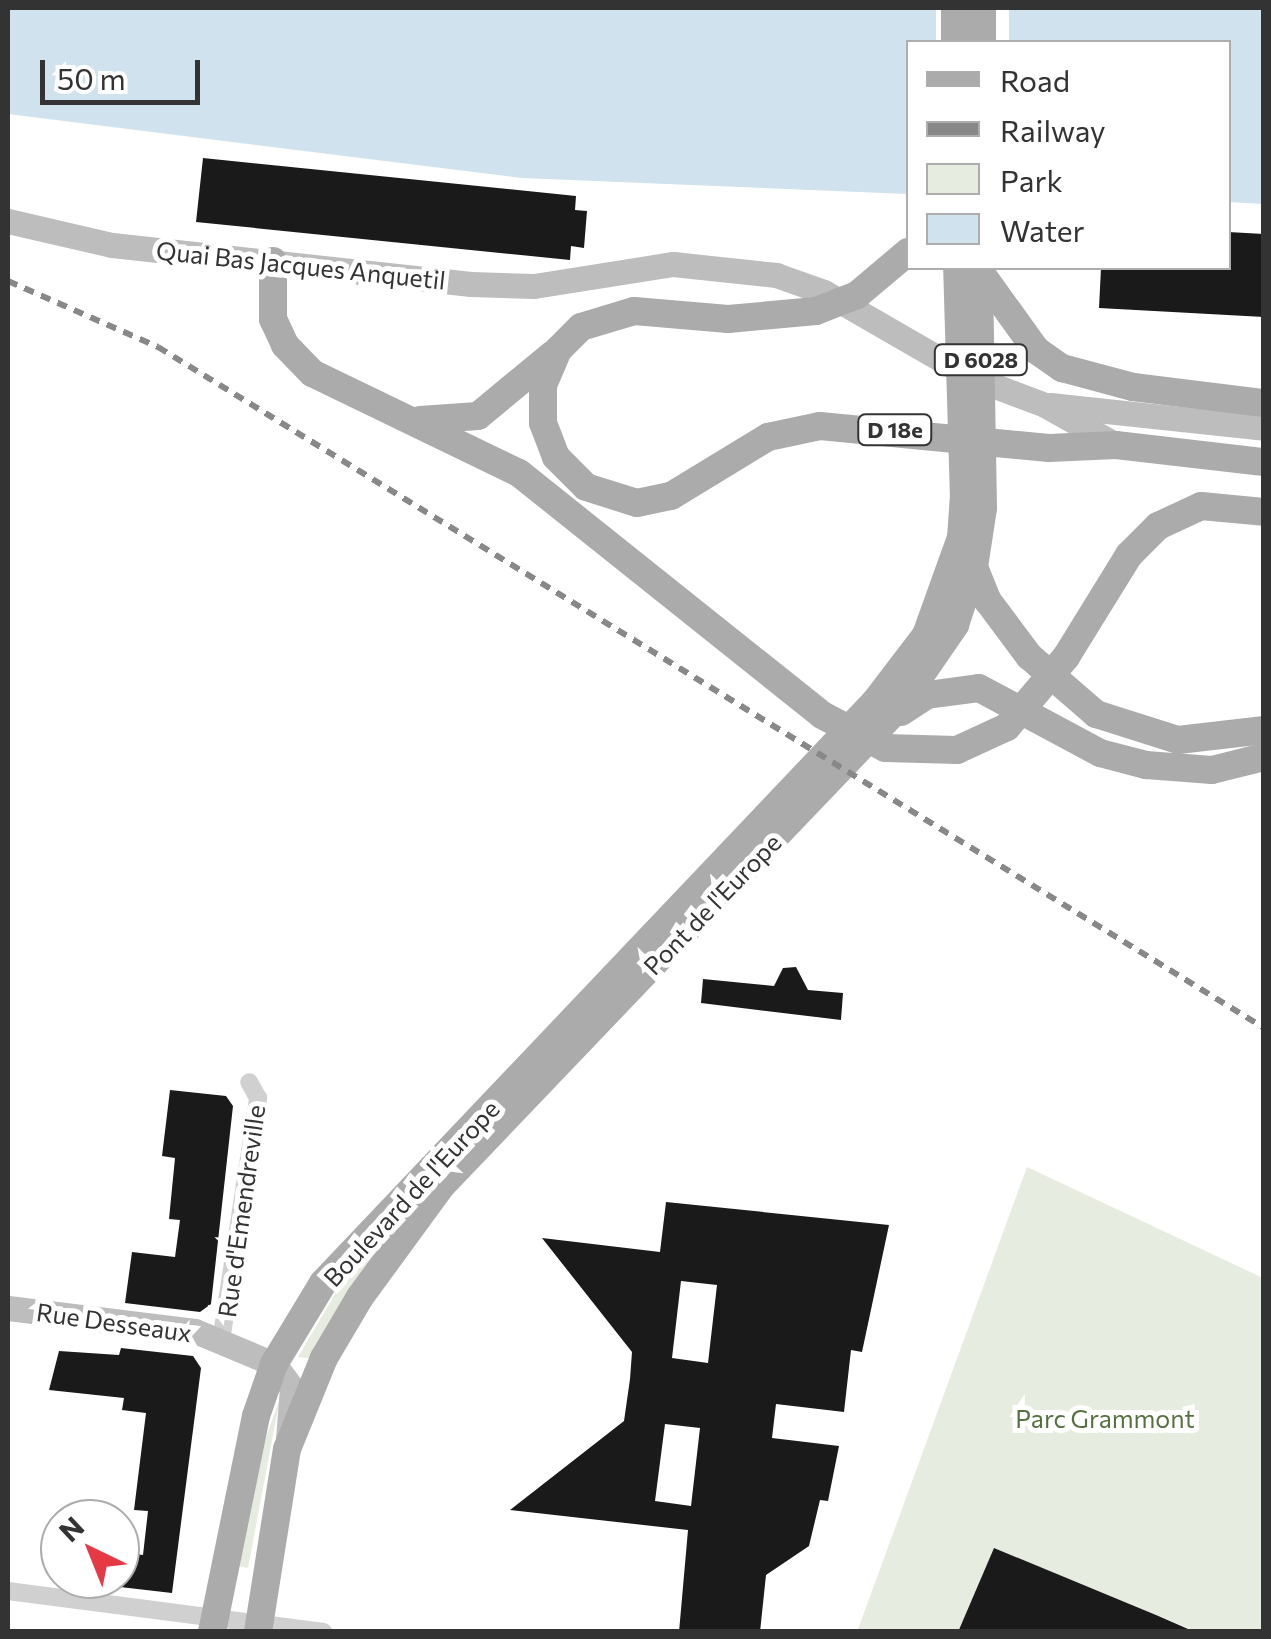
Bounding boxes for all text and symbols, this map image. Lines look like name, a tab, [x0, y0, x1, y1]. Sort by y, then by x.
scale bar	[45, 40, 205, 102]
legend	[906, 40, 1231, 270]
text: 50 m	[57, 59, 126, 96]
text: Road	[1000, 61, 1070, 98]
text: Railway	[1000, 111, 1106, 148]
text: Park	[1000, 161, 1063, 198]
text: Water	[1000, 211, 1085, 248]
street label: Quai Bas Jacques Anquetil	[155, 235, 447, 295]
road number: D 6028	[934, 343, 1028, 377]
road number: D 18e	[855, 413, 935, 447]
street label: Pont de l'Europe	[637, 827, 787, 981]
street label: Boulevard de l'Europe	[317, 1094, 505, 1292]
street label: Rue d'Emendreville	[211, 1103, 271, 1319]
street label: Rue Desseaux	[34, 1296, 194, 1348]
park label: Parc Grammont	[1015, 1403, 1195, 1433]
north arrow	[40, 1499, 140, 1599]
text: N	[52, 1509, 90, 1548]

